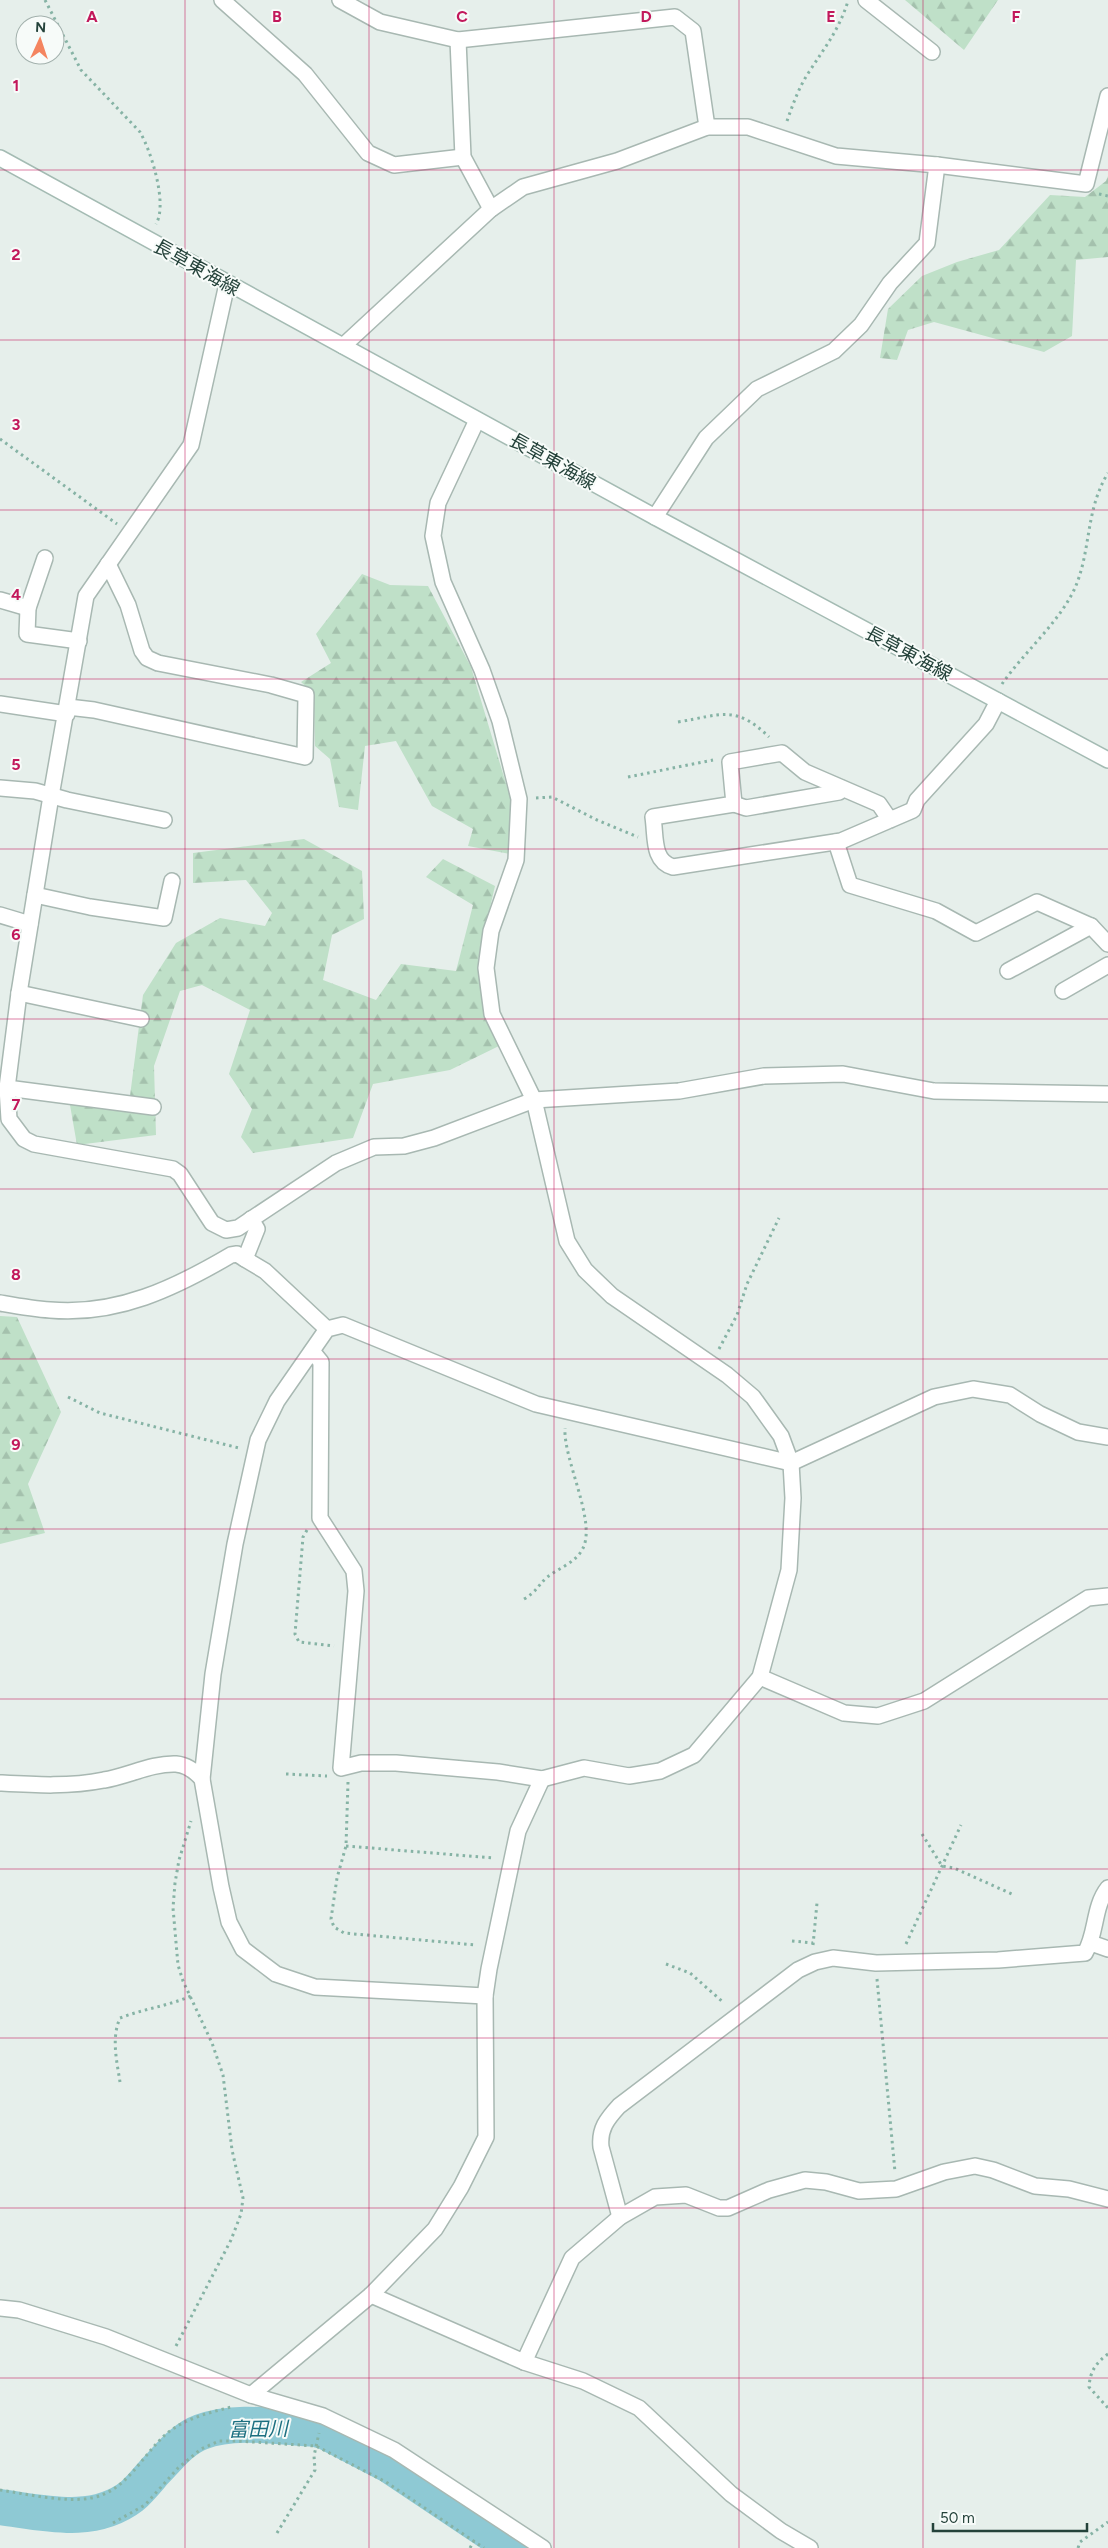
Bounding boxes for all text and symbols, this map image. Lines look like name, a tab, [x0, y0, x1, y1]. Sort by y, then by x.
text: A	[86, 7, 98, 26]
text: B	[272, 7, 282, 26]
text: C	[456, 7, 468, 26]
text: D	[640, 7, 652, 26]
text: E	[826, 7, 836, 26]
text: F	[1012, 7, 1021, 26]
north arrow	[15, 15, 65, 65]
text: N	[35, 19, 47, 36]
text: 1	[13, 76, 19, 95]
street label: 長草東海線	[150, 234, 244, 301]
text: 2	[11, 245, 21, 264]
text: 3	[12, 415, 21, 434]
street label: 長草東海線	[506, 428, 600, 495]
text: 4	[11, 585, 21, 604]
street label: 長草東海線	[861, 621, 956, 686]
text: 5	[11, 755, 21, 774]
text: 6	[11, 925, 21, 944]
text: 7	[12, 1095, 21, 1114]
text: 8	[11, 1265, 21, 1284]
text: 9	[11, 1435, 21, 1454]
water label: 富田川	[228, 2416, 290, 2442]
scale bar	[933, 2500, 1087, 2532]
text: 50 m	[940, 2509, 975, 2527]

